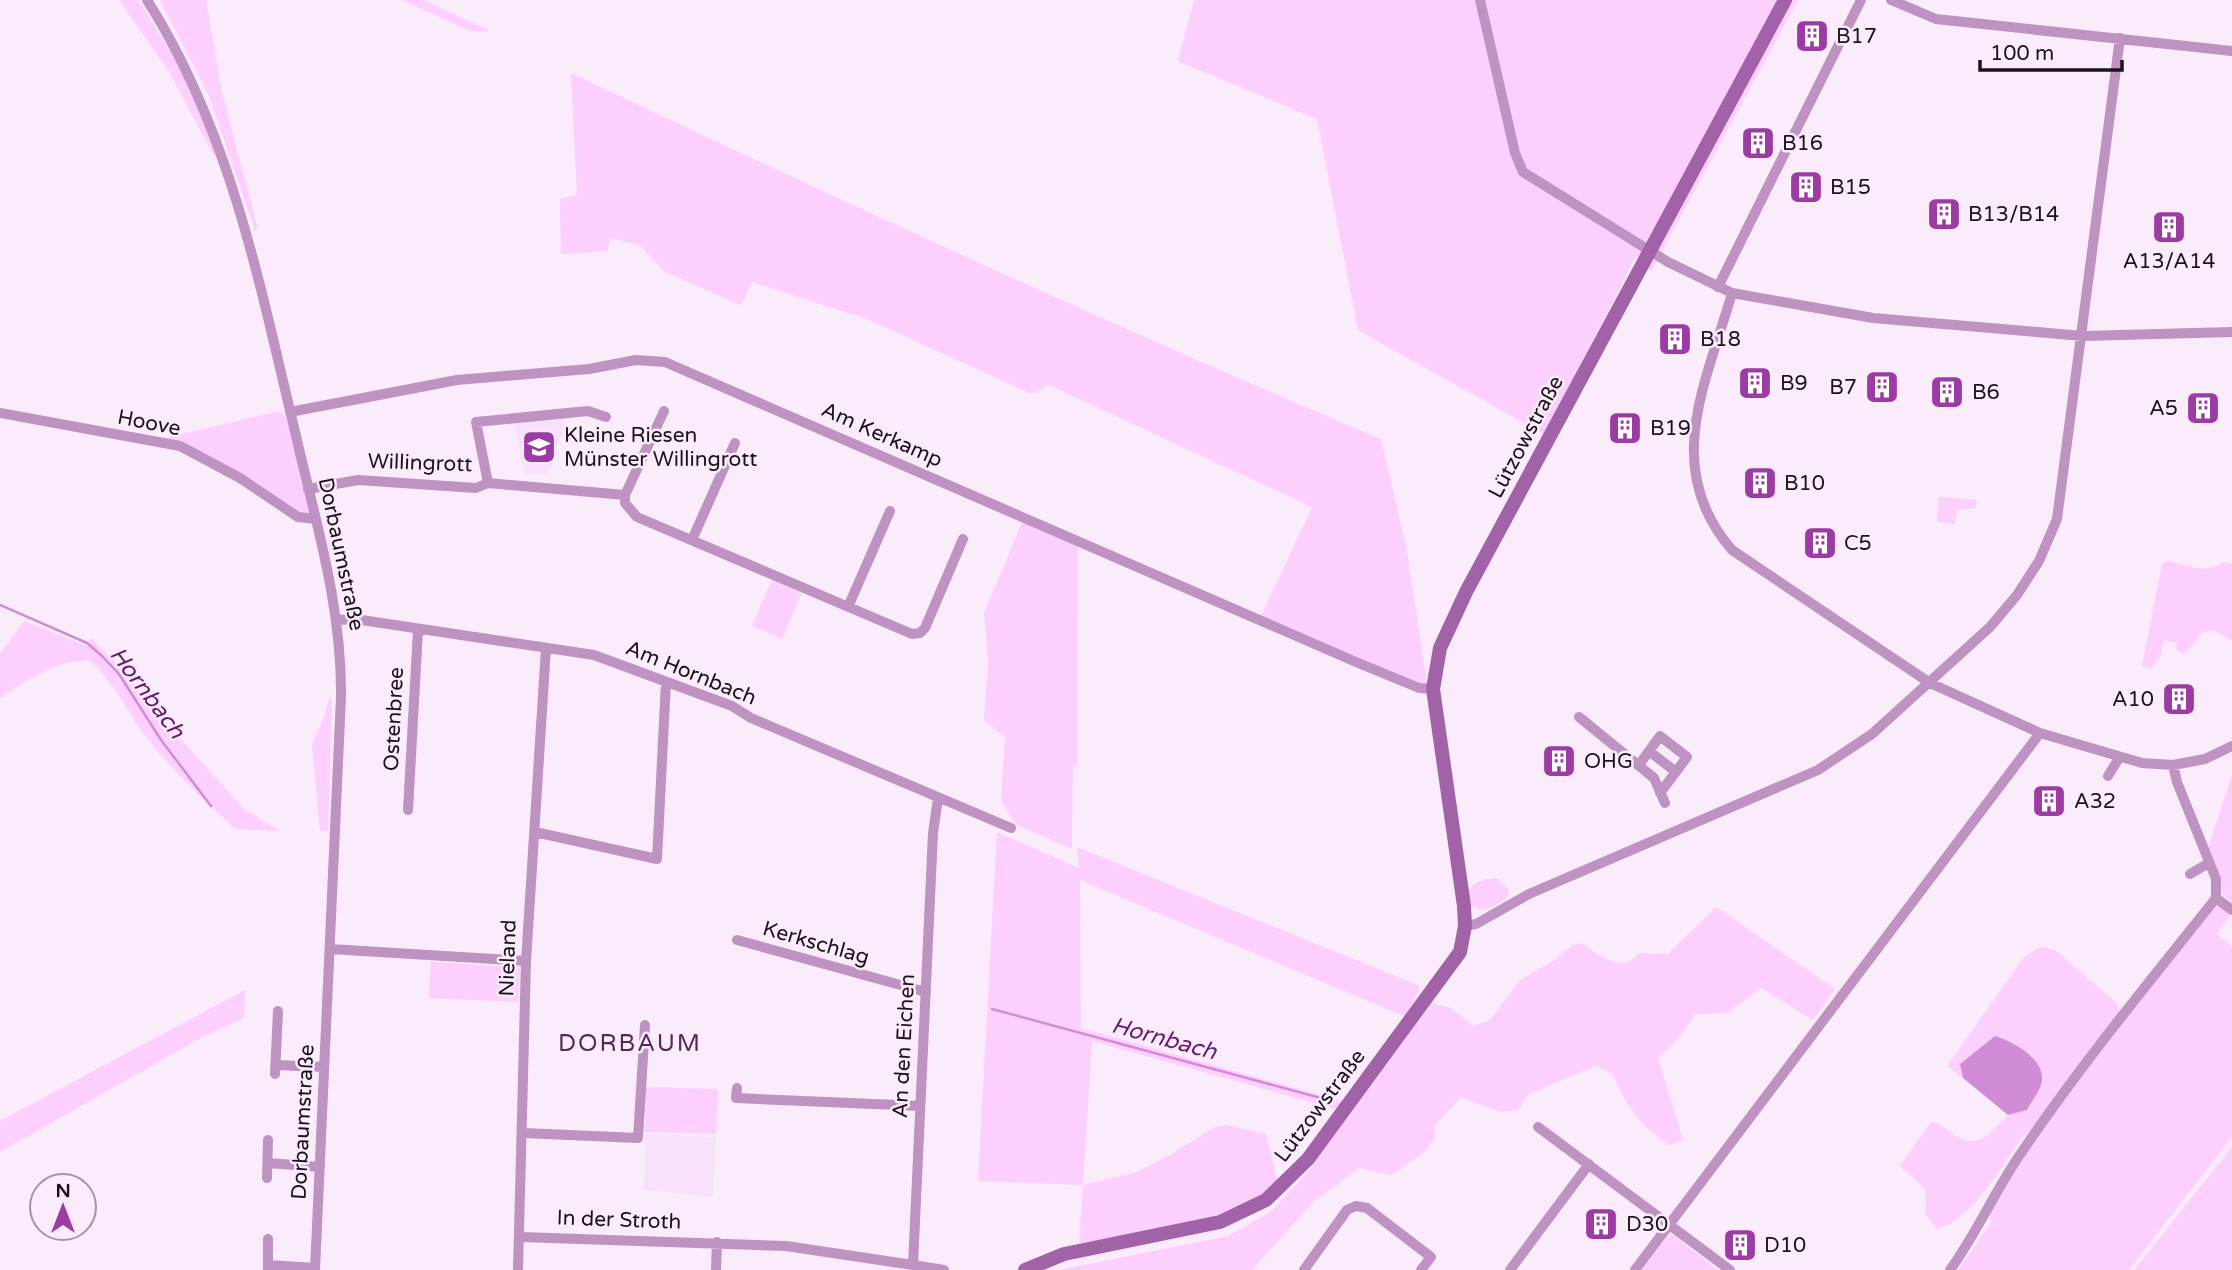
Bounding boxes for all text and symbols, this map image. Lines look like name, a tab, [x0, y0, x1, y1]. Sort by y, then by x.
building icon: B17	[1793, 17, 1831, 55]
place label: B17	[1836, 24, 1877, 49]
scale bar	[1980, 28, 2122, 72]
text: 100 m	[1990, 41, 2054, 66]
building icon: B16	[1739, 124, 1777, 162]
place label: B16	[1782, 131, 1823, 156]
building icon: B15	[1787, 168, 1825, 206]
place label: B15	[1830, 175, 1871, 200]
building icon: B13/B14	[1925, 195, 1963, 233]
place label: B13/B14	[1968, 202, 2059, 227]
building icon: A13/A14	[2150, 208, 2188, 246]
place label: A13/A14	[2123, 249, 2215, 274]
building icon: B18	[1656, 320, 1694, 358]
place label: B18	[1700, 327, 1741, 352]
building icon: B9	[1736, 364, 1774, 402]
building icon: B7	[1863, 368, 1901, 406]
street label: Lützowstraße	[1483, 371, 1569, 503]
place label: B9	[1780, 371, 1808, 396]
building icon: B6	[1928, 373, 1966, 411]
place label: B7	[1829, 375, 1857, 400]
place label: B6	[1972, 380, 2000, 405]
building icon: A5	[2184, 389, 2222, 427]
place label: A5	[2149, 396, 2178, 421]
street label: Am Kerkamp	[818, 397, 946, 473]
street label: Hoove	[115, 405, 183, 441]
building icon: B19	[1606, 409, 1644, 447]
place label: B19	[1650, 416, 1691, 441]
place label: Kleine Riesen Münster Willingrott	[564, 423, 757, 472]
school or university icon: Kleine Riesen Münster Willingrott	[520, 428, 558, 466]
street label: Willingrott	[367, 449, 473, 477]
building icon: B10	[1741, 464, 1779, 502]
place label: B10	[1784, 471, 1825, 496]
street label: Dorbaumstraße	[313, 475, 369, 633]
building icon: C5	[1801, 524, 1839, 562]
place label: C5	[1844, 531, 1872, 556]
street label: Am Hornbach	[622, 635, 760, 711]
water label: Hornbach	[103, 642, 191, 745]
street label: Ostenbree	[379, 666, 409, 772]
building icon: A10	[2160, 680, 2198, 718]
place label: A10	[2112, 687, 2154, 712]
building icon: OHG	[1540, 742, 1578, 780]
place label: OHG	[1584, 749, 1633, 774]
building icon: A32	[2030, 782, 2068, 820]
place label: A32	[2074, 789, 2116, 814]
street label: Kerkschlag	[760, 916, 872, 970]
street label: Nieland	[494, 919, 522, 997]
street label: An den Eichen	[888, 973, 920, 1119]
water label: Hornbach	[1108, 1012, 1221, 1067]
district label: DORBAUM	[558, 1029, 702, 1058]
street label: Dorbaumstraße	[286, 1043, 320, 1200]
street label: Lützowstraße	[1269, 1044, 1371, 1167]
north arrow	[28, 1172, 98, 1242]
text: N	[55, 1180, 71, 1202]
street label: In der Stroth	[556, 1205, 682, 1235]
building icon: D30	[1582, 1205, 1620, 1243]
place label: D30	[1626, 1212, 1668, 1237]
building icon: D10	[1721, 1226, 1759, 1264]
place label: D10	[1764, 1233, 1806, 1258]

